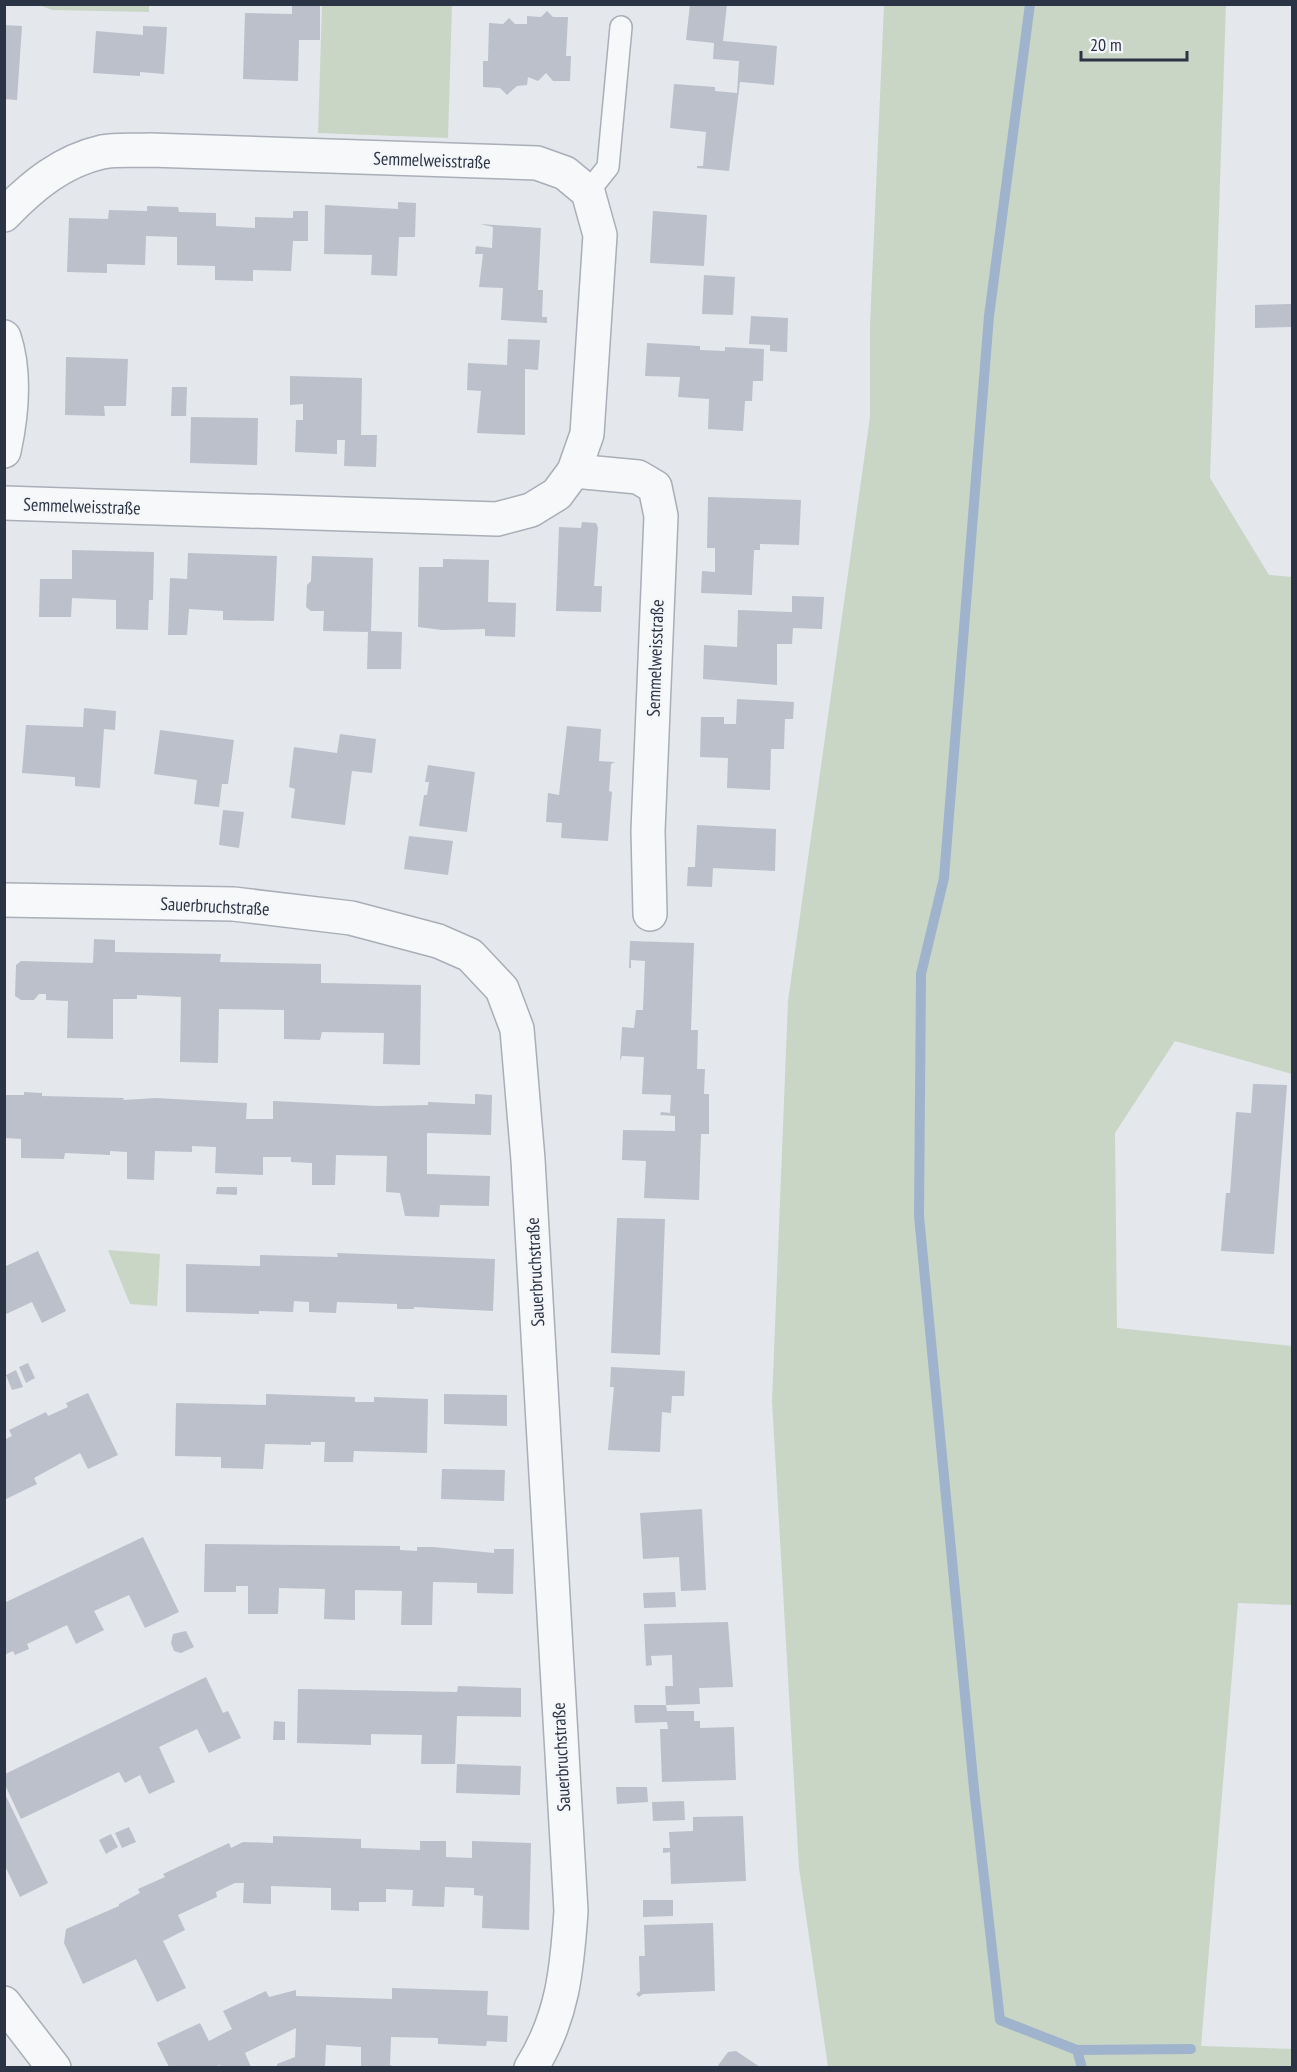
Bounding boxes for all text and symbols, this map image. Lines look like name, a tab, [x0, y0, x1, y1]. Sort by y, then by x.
scale bar	[1081, 24, 1188, 62]
text: 20 m	[1090, 33, 1122, 56]
street label: Semmelweisstraße	[373, 146, 491, 174]
street label: Semmelweisstraße	[23, 492, 141, 520]
street label: Semmelweisstraße	[641, 599, 669, 717]
street label: Sauerbruchstraße	[160, 892, 270, 920]
street label: Sauerbruchstraße	[521, 1217, 549, 1327]
street label: Sauerbruchstraße	[547, 1702, 575, 1812]

